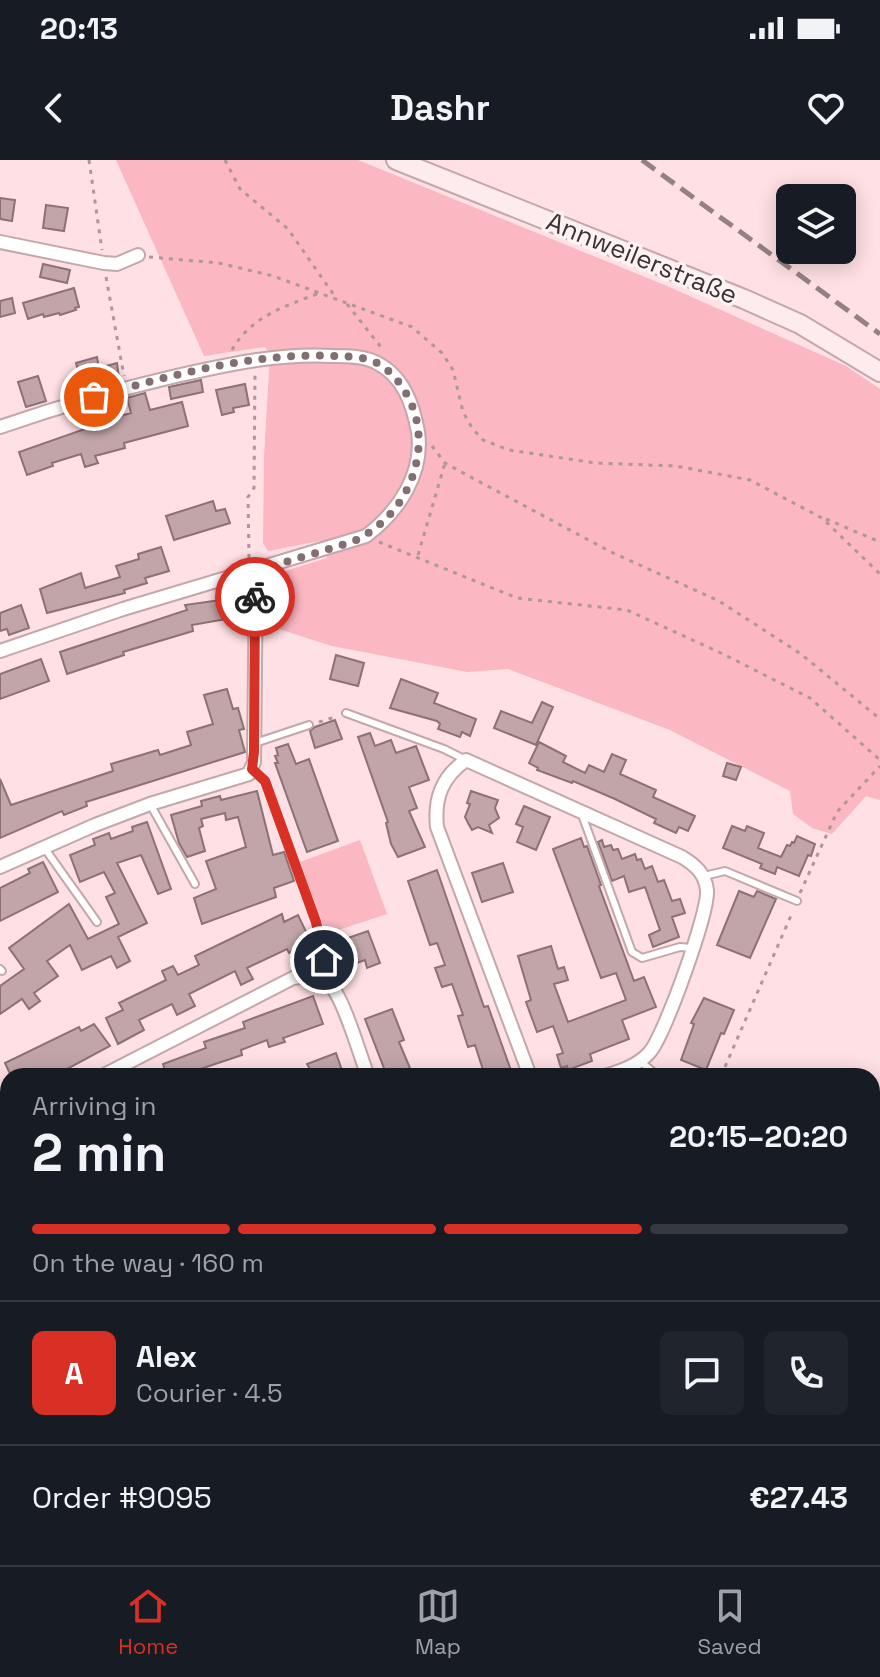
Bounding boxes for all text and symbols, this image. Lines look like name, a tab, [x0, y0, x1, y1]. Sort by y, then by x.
text: 20:13	[40, 9, 118, 48]
text: Dashr	[390, 85, 490, 131]
icon: back	[32, 86, 76, 130]
icon: heart	[804, 86, 848, 130]
map controls	[776, 184, 856, 264]
button: layers	[776, 184, 856, 264]
street label: Annweilerstraße	[541, 204, 743, 312]
pin	[60, 363, 128, 431]
icon: bag	[72, 375, 116, 419]
courier	[215, 557, 295, 637]
icon: bike	[233, 575, 277, 619]
pin	[290, 926, 358, 994]
icon: home	[302, 938, 346, 982]
text: Arriving in	[32, 1089, 156, 1123]
text: 20:15–20:20	[669, 1117, 848, 1156]
text: 2 min	[32, 1120, 166, 1186]
text: On the way · 160 m	[32, 1246, 264, 1280]
button: chat	[660, 1331, 744, 1415]
button: phone	[764, 1331, 848, 1415]
text: Alex	[136, 1337, 197, 1376]
text: A	[64, 1354, 84, 1393]
text: Courier · 4.5	[136, 1376, 283, 1410]
text: Order #9095	[32, 1478, 212, 1517]
text: €27.43	[749, 1478, 848, 1517]
tab: Home	[118, 1584, 178, 1660]
tab: Map	[415, 1584, 461, 1660]
tab: Saved	[697, 1584, 762, 1660]

